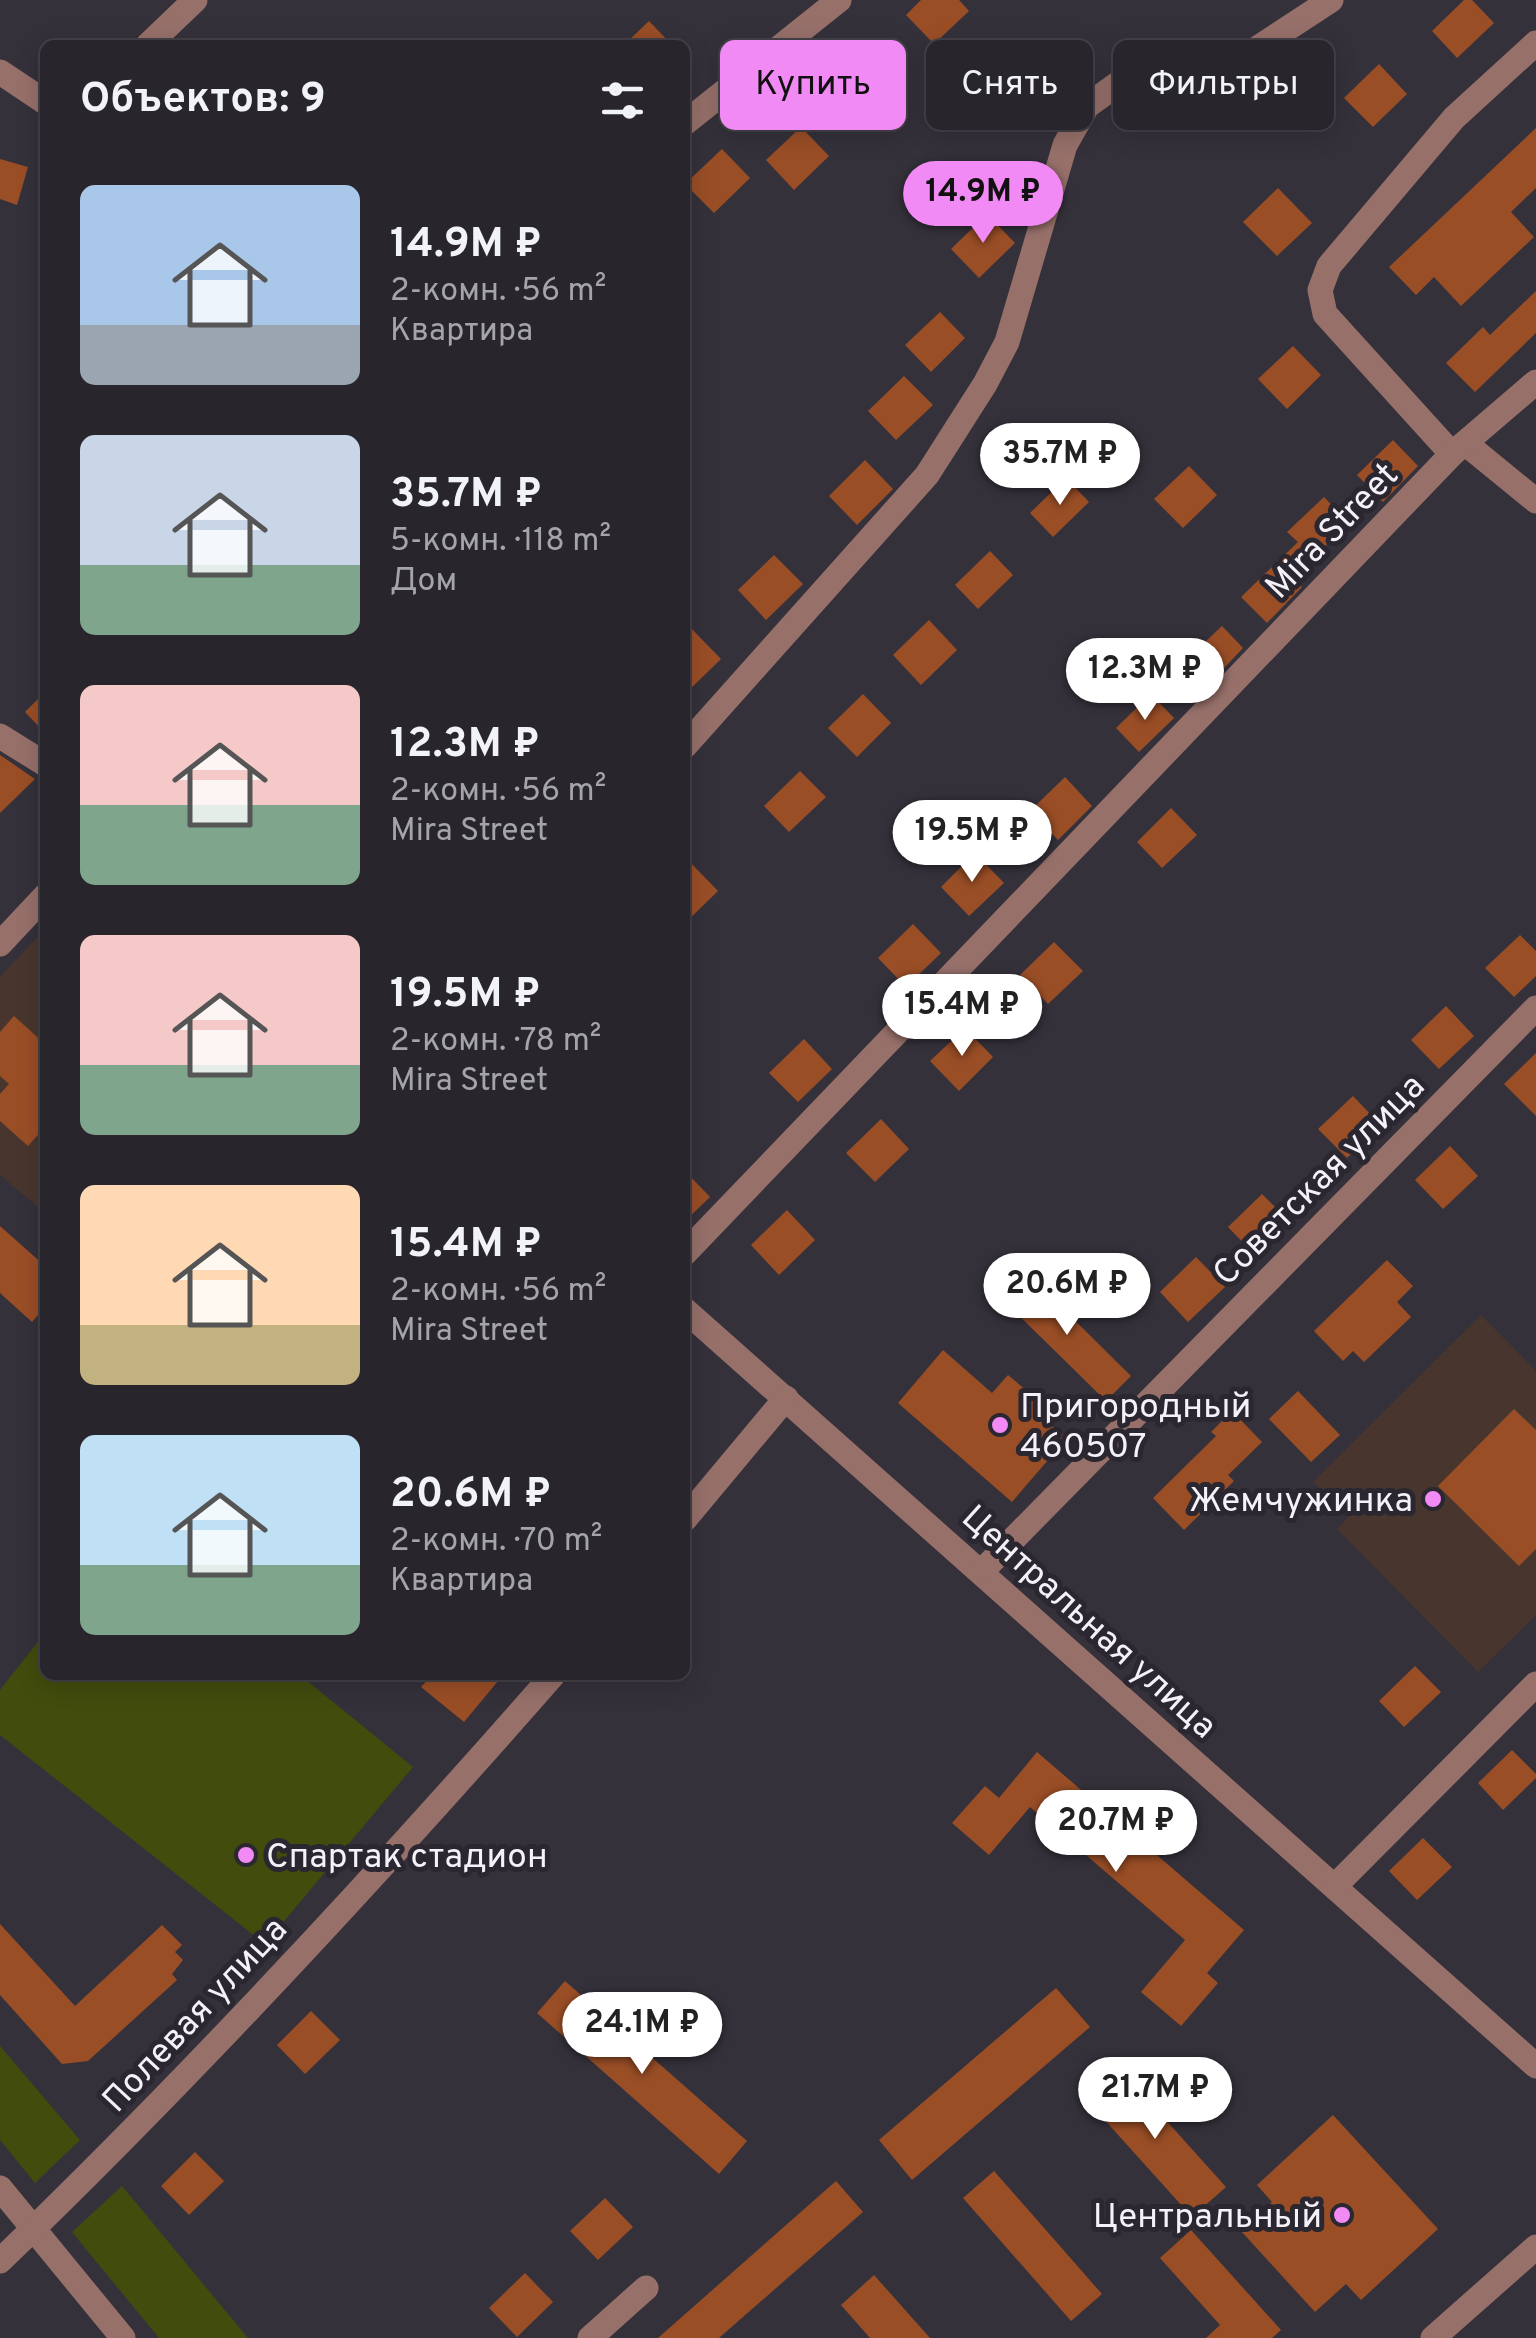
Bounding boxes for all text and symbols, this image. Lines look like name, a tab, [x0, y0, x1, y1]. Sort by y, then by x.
chip: Купить	[720, 40, 906, 130]
chip: Снять	[926, 40, 1093, 130]
chip: Фильтры	[1113, 40, 1334, 130]
icon: filters	[595, 73, 650, 128]
text: Объектов: 9	[80, 74, 326, 127]
pin: 14.9M ₽	[891, 161, 1075, 246]
text: 14.9M ₽	[925, 173, 1041, 213]
text: 14.9M ₽	[390, 219, 542, 272]
icon: home	[160, 225, 280, 345]
text: 2-комн. · 56 m²	[390, 272, 606, 312]
text: Квартира	[390, 312, 533, 352]
pin: 35.7M ₽	[968, 423, 1152, 508]
text: 35.7M ₽	[1002, 435, 1118, 475]
street label: Mira Street	[1257, 455, 1409, 610]
text: 35.7M ₽	[390, 469, 542, 522]
icon: home	[160, 475, 280, 595]
text: 5-комн. · 118 m²	[390, 522, 611, 562]
text: Дом	[390, 562, 457, 602]
pin: 12.3M ₽	[1053, 638, 1237, 723]
text: 12.3M ₽	[1088, 650, 1202, 690]
text: 12.3M ₽	[390, 719, 540, 772]
icon: home	[160, 725, 280, 845]
text: 2-комн. · 56 m²	[390, 772, 606, 812]
pin: 19.5M ₽	[880, 800, 1064, 885]
text: Mira Street	[390, 812, 548, 852]
text: 19.5M ₽	[915, 812, 1029, 852]
text: 19.5M ₽	[390, 969, 541, 1022]
pin: 15.4M ₽	[870, 974, 1054, 1059]
icon: home	[160, 975, 280, 1095]
text: 15.4M ₽	[904, 986, 1020, 1026]
text: 2-комн. · 78 m²	[390, 1022, 601, 1062]
text: Mira Street	[390, 1062, 548, 1102]
street label: Советская улица	[1205, 1066, 1435, 1296]
text: 15.4M ₽	[390, 1219, 542, 1272]
icon: home	[160, 1225, 280, 1345]
pin: 20.6M ₽	[975, 1253, 1159, 1338]
text: 20.6M ₽	[1006, 1265, 1128, 1305]
text: 2-комн. · 56 m²	[390, 1272, 606, 1312]
text: Mira Street	[390, 1312, 548, 1352]
place label: Пригородный 460507	[1020, 1386, 1251, 1470]
marker: Пригородный 460507	[989, 1414, 1011, 1436]
text: 20.6M ₽	[390, 1469, 551, 1522]
icon: home	[160, 1475, 280, 1595]
place label: Жемчужинка	[1189, 1480, 1413, 1524]
marker: Жемчужинка	[1422, 1488, 1444, 1510]
street label: Центральная улица	[951, 1497, 1225, 1749]
text: 2-комн. · 70 m²	[390, 1522, 602, 1562]
text: Квартира	[390, 1562, 533, 1602]
pin: 20.7M ₽	[1024, 1790, 1208, 1875]
text: 20.7M ₽	[1057, 1802, 1175, 1842]
place label: Спартак стадион	[266, 1836, 548, 1880]
marker: Спартак стадион	[235, 1844, 257, 1866]
street label: Полевая улица	[94, 1909, 298, 2123]
pin: 24.1M ₽	[550, 1992, 734, 2077]
text: 24.1M ₽	[584, 2004, 700, 2044]
pin: 21.7M ₽	[1063, 2057, 1247, 2142]
text: 21.7M ₽	[1100, 2069, 1210, 2109]
place label: Центральный	[1093, 2196, 1322, 2240]
marker: Центральный	[1331, 2204, 1353, 2226]

